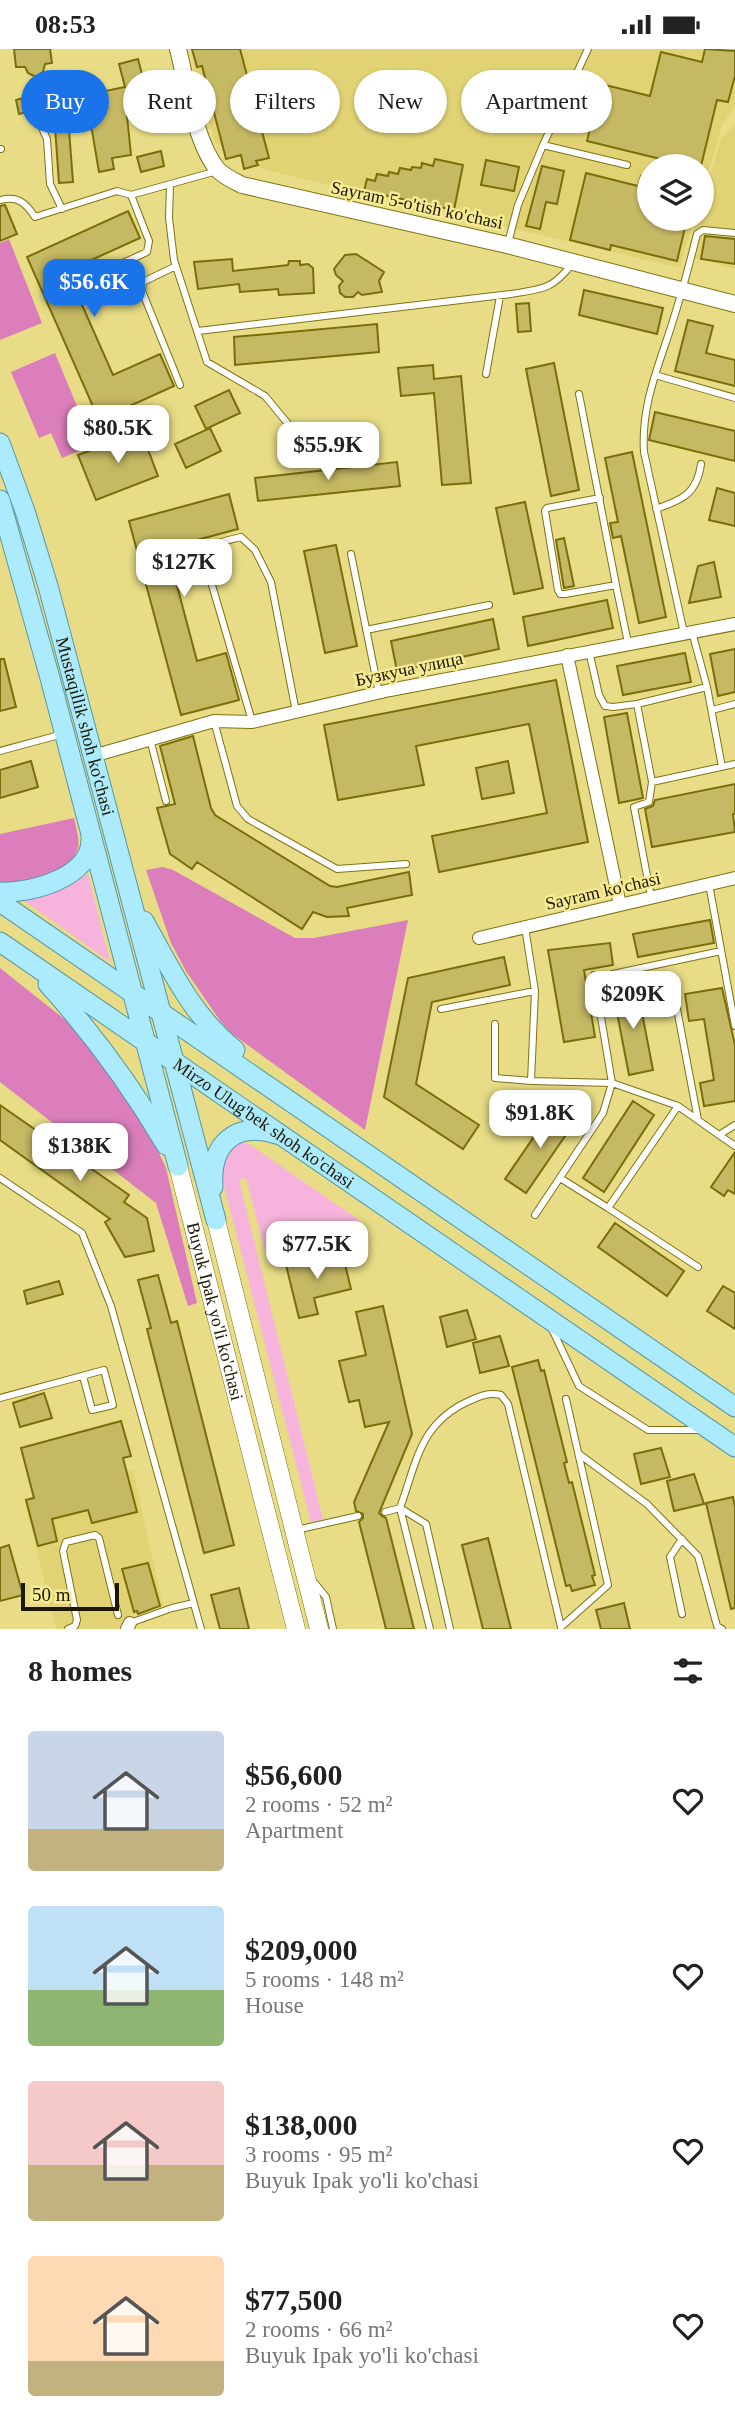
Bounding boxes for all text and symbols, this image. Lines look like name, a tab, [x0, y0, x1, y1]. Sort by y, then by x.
text: 08:53	[35, 10, 96, 39]
chip: Buy	[21, 70, 109, 133]
chip: Rent	[123, 70, 216, 133]
chip: Filters	[230, 70, 340, 133]
chip: New	[354, 70, 447, 133]
chip: Apartment	[461, 70, 612, 133]
map controls	[637, 154, 714, 231]
button: layers	[637, 154, 714, 231]
street label: Sayram 5-o'tish ko'chasi	[329, 177, 505, 233]
pin: $56.6K	[37, 259, 151, 319]
text: $56.6K	[59, 269, 129, 294]
pin: $80.5K	[61, 405, 175, 465]
text: $80.5K	[83, 415, 153, 440]
pin: $55.9K	[271, 423, 385, 482]
text: $55.9K	[293, 432, 363, 457]
pin: $127K	[135, 539, 233, 599]
text: $127K	[152, 549, 216, 574]
street label: Mustaqillik shoh ko'chasi	[52, 635, 118, 818]
street label: Бузкуча улица	[353, 648, 465, 690]
street label: Sayram ko'chasi	[543, 868, 663, 914]
pin: $209K	[584, 971, 682, 1031]
text: $209K	[601, 981, 665, 1006]
street label: Mirzo Ulug'bek shoh ko'chasi	[169, 1054, 358, 1192]
pin: $91.8K	[483, 1091, 597, 1150]
text: $91.8K	[505, 1100, 575, 1125]
pin: $138K	[31, 1123, 129, 1183]
text: $138K	[48, 1133, 112, 1158]
street label: Buyuk Ipak yo'li ko'chasi	[183, 1220, 247, 1403]
pin: $77.5K	[260, 1221, 374, 1281]
text: $77.5K	[282, 1231, 352, 1256]
scale bar	[21, 1580, 119, 1612]
text: 50 m	[32, 1584, 71, 1605]
icon: filters	[669, 1652, 707, 1690]
text: 8 homes	[28, 1654, 132, 1687]
text: $56,600	[245, 1758, 343, 1791]
icon: home	[84, 1759, 168, 1843]
icon: heart	[669, 1782, 707, 1820]
text: 2 rooms · 52 m²	[245, 1792, 392, 1817]
text: Apartment	[245, 1818, 343, 1843]
text: $209,000	[245, 1933, 358, 1966]
icon: home	[84, 1934, 168, 2018]
icon: heart	[669, 1957, 707, 1995]
text: 5 rooms · 148 m²	[245, 1967, 404, 1992]
text: House	[245, 1993, 304, 2018]
text: $138,000	[245, 2108, 358, 2141]
icon: home	[84, 2109, 168, 2193]
icon: heart	[669, 2132, 707, 2170]
text: 3 rooms · 95 m²	[245, 2142, 392, 2167]
text: Buyuk Ipak yo'li ko'chasi	[245, 2168, 479, 2193]
text: $77,500	[245, 2283, 343, 2316]
icon: home	[84, 2284, 168, 2368]
icon: heart	[669, 2307, 707, 2345]
text: 2 rooms · 66 m²	[245, 2317, 392, 2342]
text: Buyuk Ipak yo'li ko'chasi	[245, 2343, 479, 2368]

